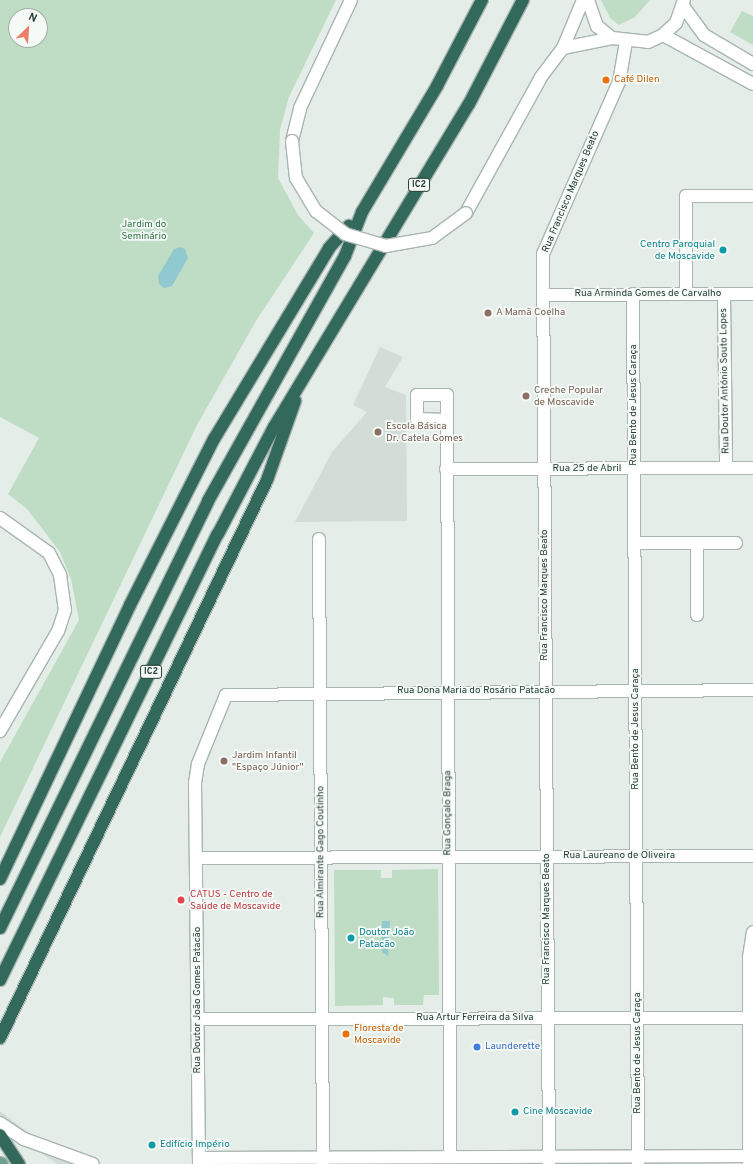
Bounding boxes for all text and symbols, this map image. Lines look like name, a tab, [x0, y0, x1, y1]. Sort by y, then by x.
north arrow	[8, 8, 48, 48]
text: N	[26, 10, 39, 26]
place label: Café Dilen	[614, 74, 660, 86]
marker: Café Dilen	[601, 75, 611, 85]
street label: Rua Francisco Marques Beato	[540, 129, 602, 255]
road number: IC2	[408, 178, 430, 192]
park label: Jardim do Seminário	[121, 218, 167, 242]
place label: Centro Paroquial de Moscavide	[640, 238, 715, 262]
marker: Centro Paroquial de Moscavide	[718, 245, 728, 255]
street label: Rua Arminda Gomes de Carvalho	[574, 288, 722, 300]
place label: A Mamã Coelha	[496, 307, 566, 319]
marker: A Mamã Coelha	[483, 308, 493, 318]
street label: Rua Doutor António Souto Lopes	[718, 308, 732, 454]
street label: Rua Bento de Jesus Caraça	[628, 344, 640, 466]
place label: Creche Popular de Moscavide	[534, 384, 603, 408]
marker: Creche Popular de Moscavide	[521, 391, 531, 401]
place label: Escola Básica Dr. Catela Gomes	[386, 420, 463, 444]
marker: Escola Básica Dr. Catela Gomes	[373, 427, 383, 437]
street label: Rua 25 de Abril	[552, 463, 622, 475]
street label: Rua Francisco Marques Beato	[539, 529, 551, 661]
road number: IC2	[140, 665, 162, 679]
street label: Rua Bento de Jesus Caraça	[630, 668, 642, 790]
street label: Rua Dona Maria do Rosário Patacão	[397, 685, 555, 697]
place label: Jardim Infantil "Espaço Júnior"	[232, 749, 303, 772]
marker: Jardim Infantil "Espaço Júnior"	[219, 756, 229, 766]
street label: Rua Gonçalo Braga	[442, 770, 454, 856]
street label: Rua Almirante Gago Coutinho	[315, 786, 327, 918]
street label: Rua Laureano de Oliveira	[563, 850, 675, 862]
street label: Rua Francisco Marques Beato	[541, 853, 553, 985]
place label: CATUS - Centro de Saúde de Moscavide	[190, 888, 281, 912]
marker: CATUS - Centro de Saúde de Moscavide	[175, 894, 187, 906]
place label: Doutor João Patacão	[359, 926, 414, 950]
street label: Rua Doutor João Gomes Patacão	[192, 927, 204, 1073]
marker: Doutor João Patacão	[346, 933, 356, 943]
street label: Rua Bento de Jesus Caraça	[632, 992, 644, 1114]
street label: Rua Artur Ferreira da Silva	[416, 1012, 534, 1024]
place label: Floresta de Moscavide	[354, 1022, 404, 1046]
marker: Floresta de Moscavide	[341, 1029, 351, 1039]
place label: Launderette	[485, 1041, 540, 1053]
marker: Launderette	[472, 1042, 482, 1052]
place label: Cine Moscavide	[523, 1106, 592, 1118]
marker: Cine Moscavide	[510, 1107, 520, 1117]
place label: Edifício Império	[160, 1139, 230, 1151]
marker: Edifício Império	[147, 1140, 157, 1150]

